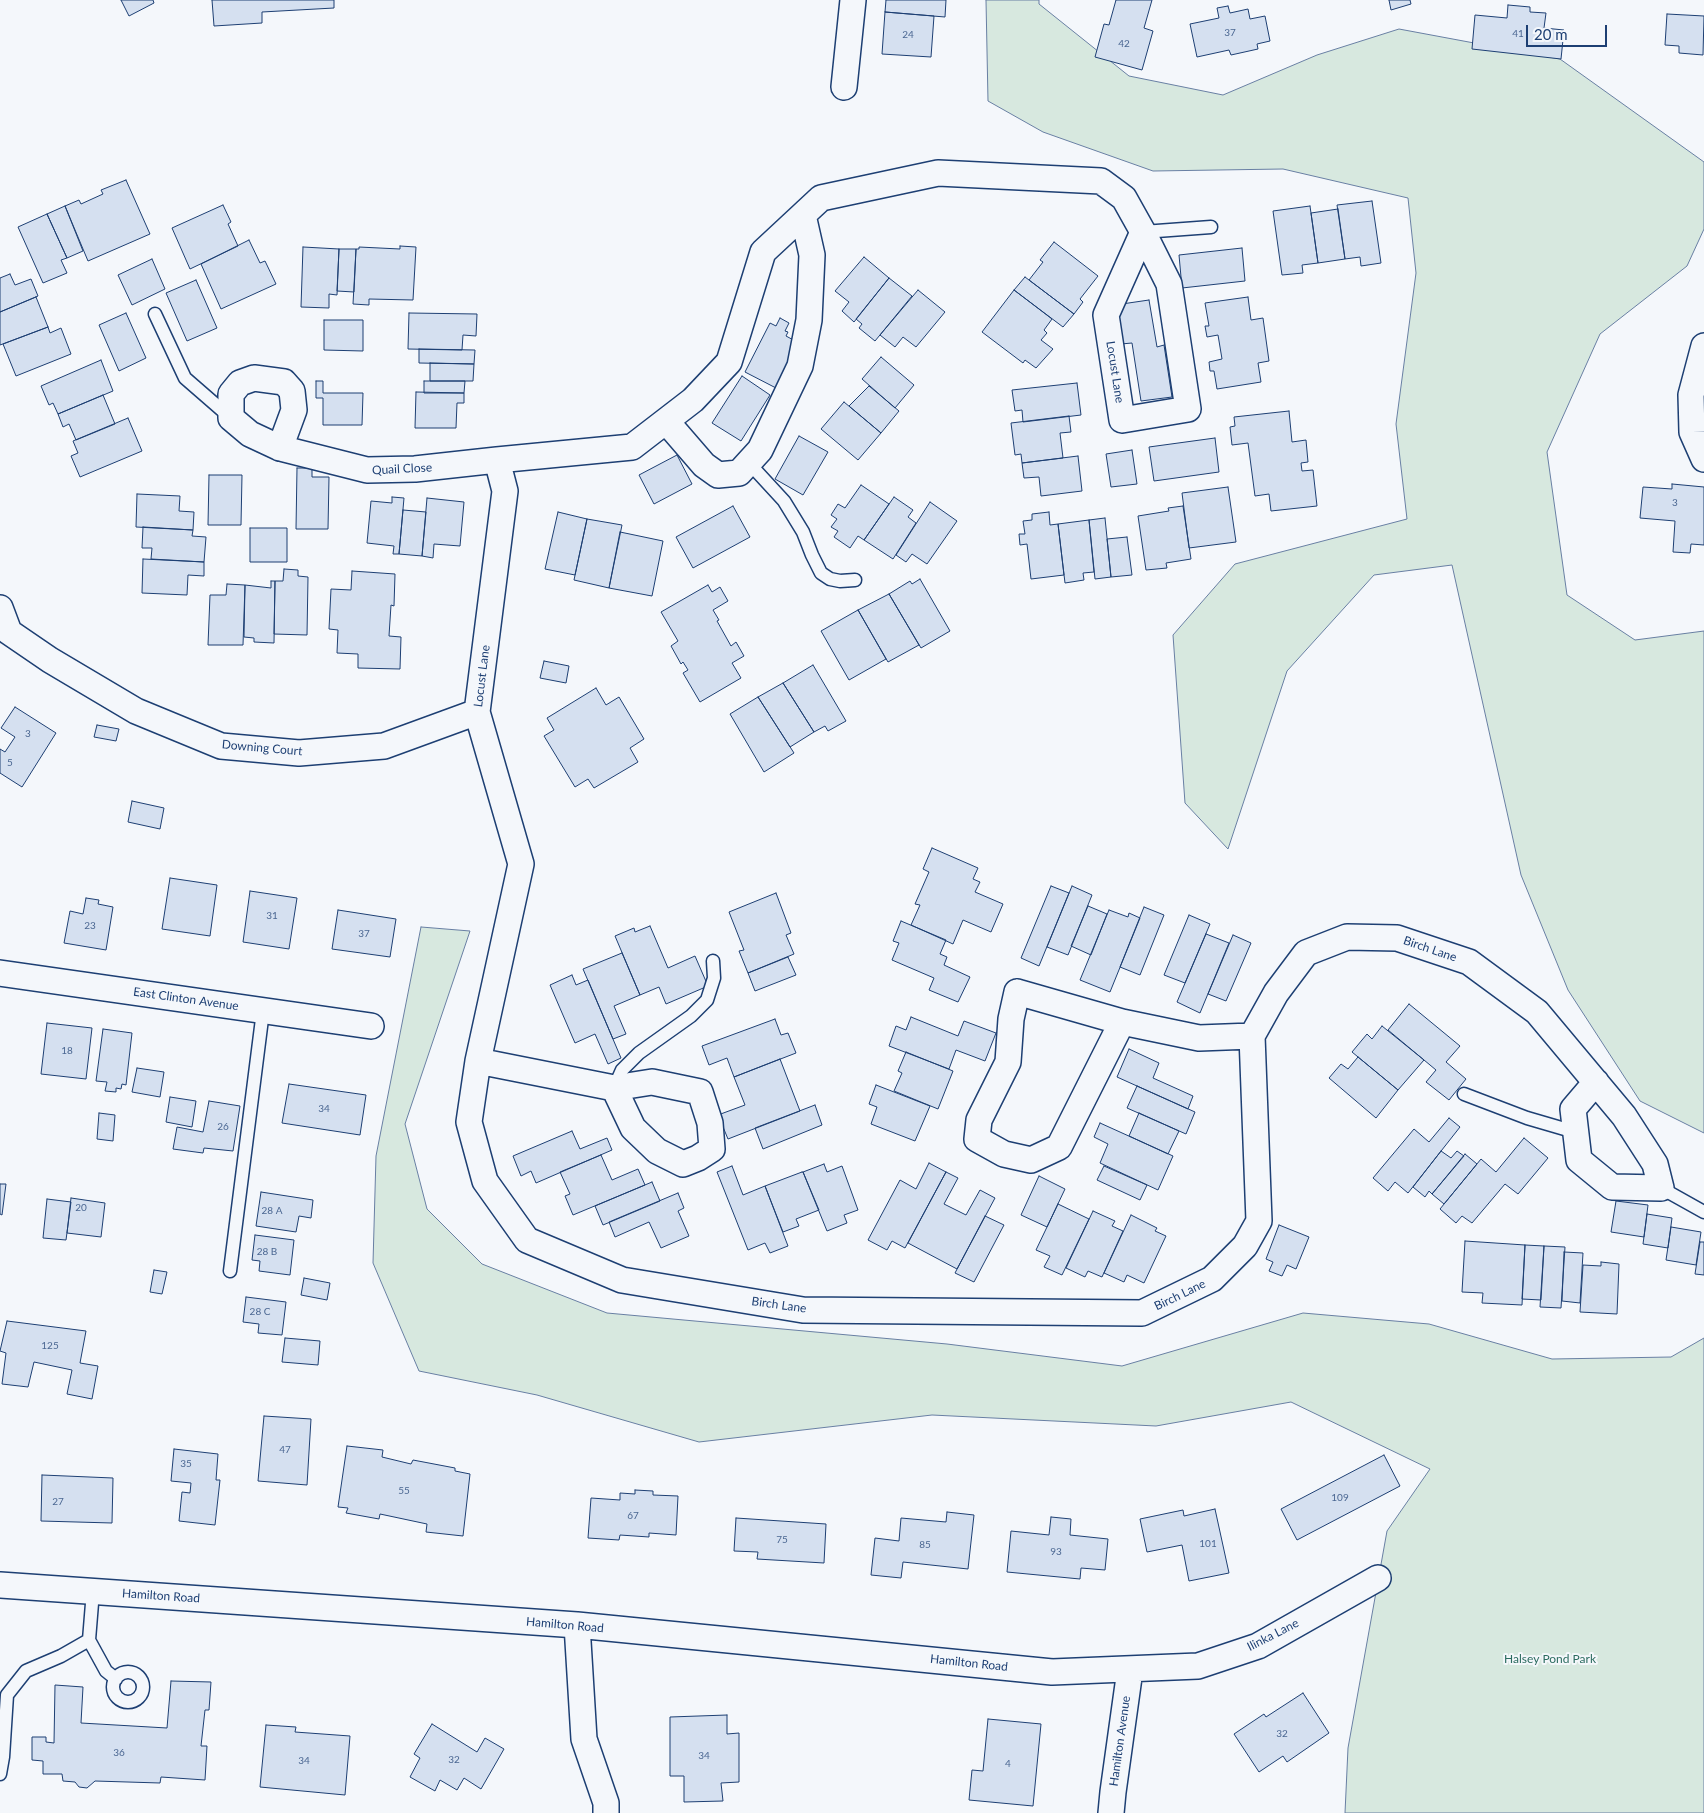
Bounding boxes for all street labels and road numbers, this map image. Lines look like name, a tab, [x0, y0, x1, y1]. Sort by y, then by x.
street label: Locust Lane	[1103, 340, 1127, 404]
street label: Quail Close	[372, 460, 432, 478]
street label: Locust Lane	[471, 644, 493, 708]
street label: Downing Court	[221, 737, 303, 759]
street label: Birch Lane	[1402, 933, 1458, 965]
street label: East Clinton Avenue	[132, 984, 240, 1014]
street label: Birch Lane	[1152, 1276, 1208, 1314]
street label: Birch Lane	[751, 1294, 807, 1316]
street label: Hamilton Road	[122, 1586, 200, 1606]
street label: Hamilton Road	[526, 1614, 604, 1636]
street label: Ilinka Lane	[1245, 1616, 1301, 1654]
street label: Hamilton Road	[929, 1652, 1009, 1674]
street label: Hamilton Avenue	[1107, 1695, 1133, 1787]

